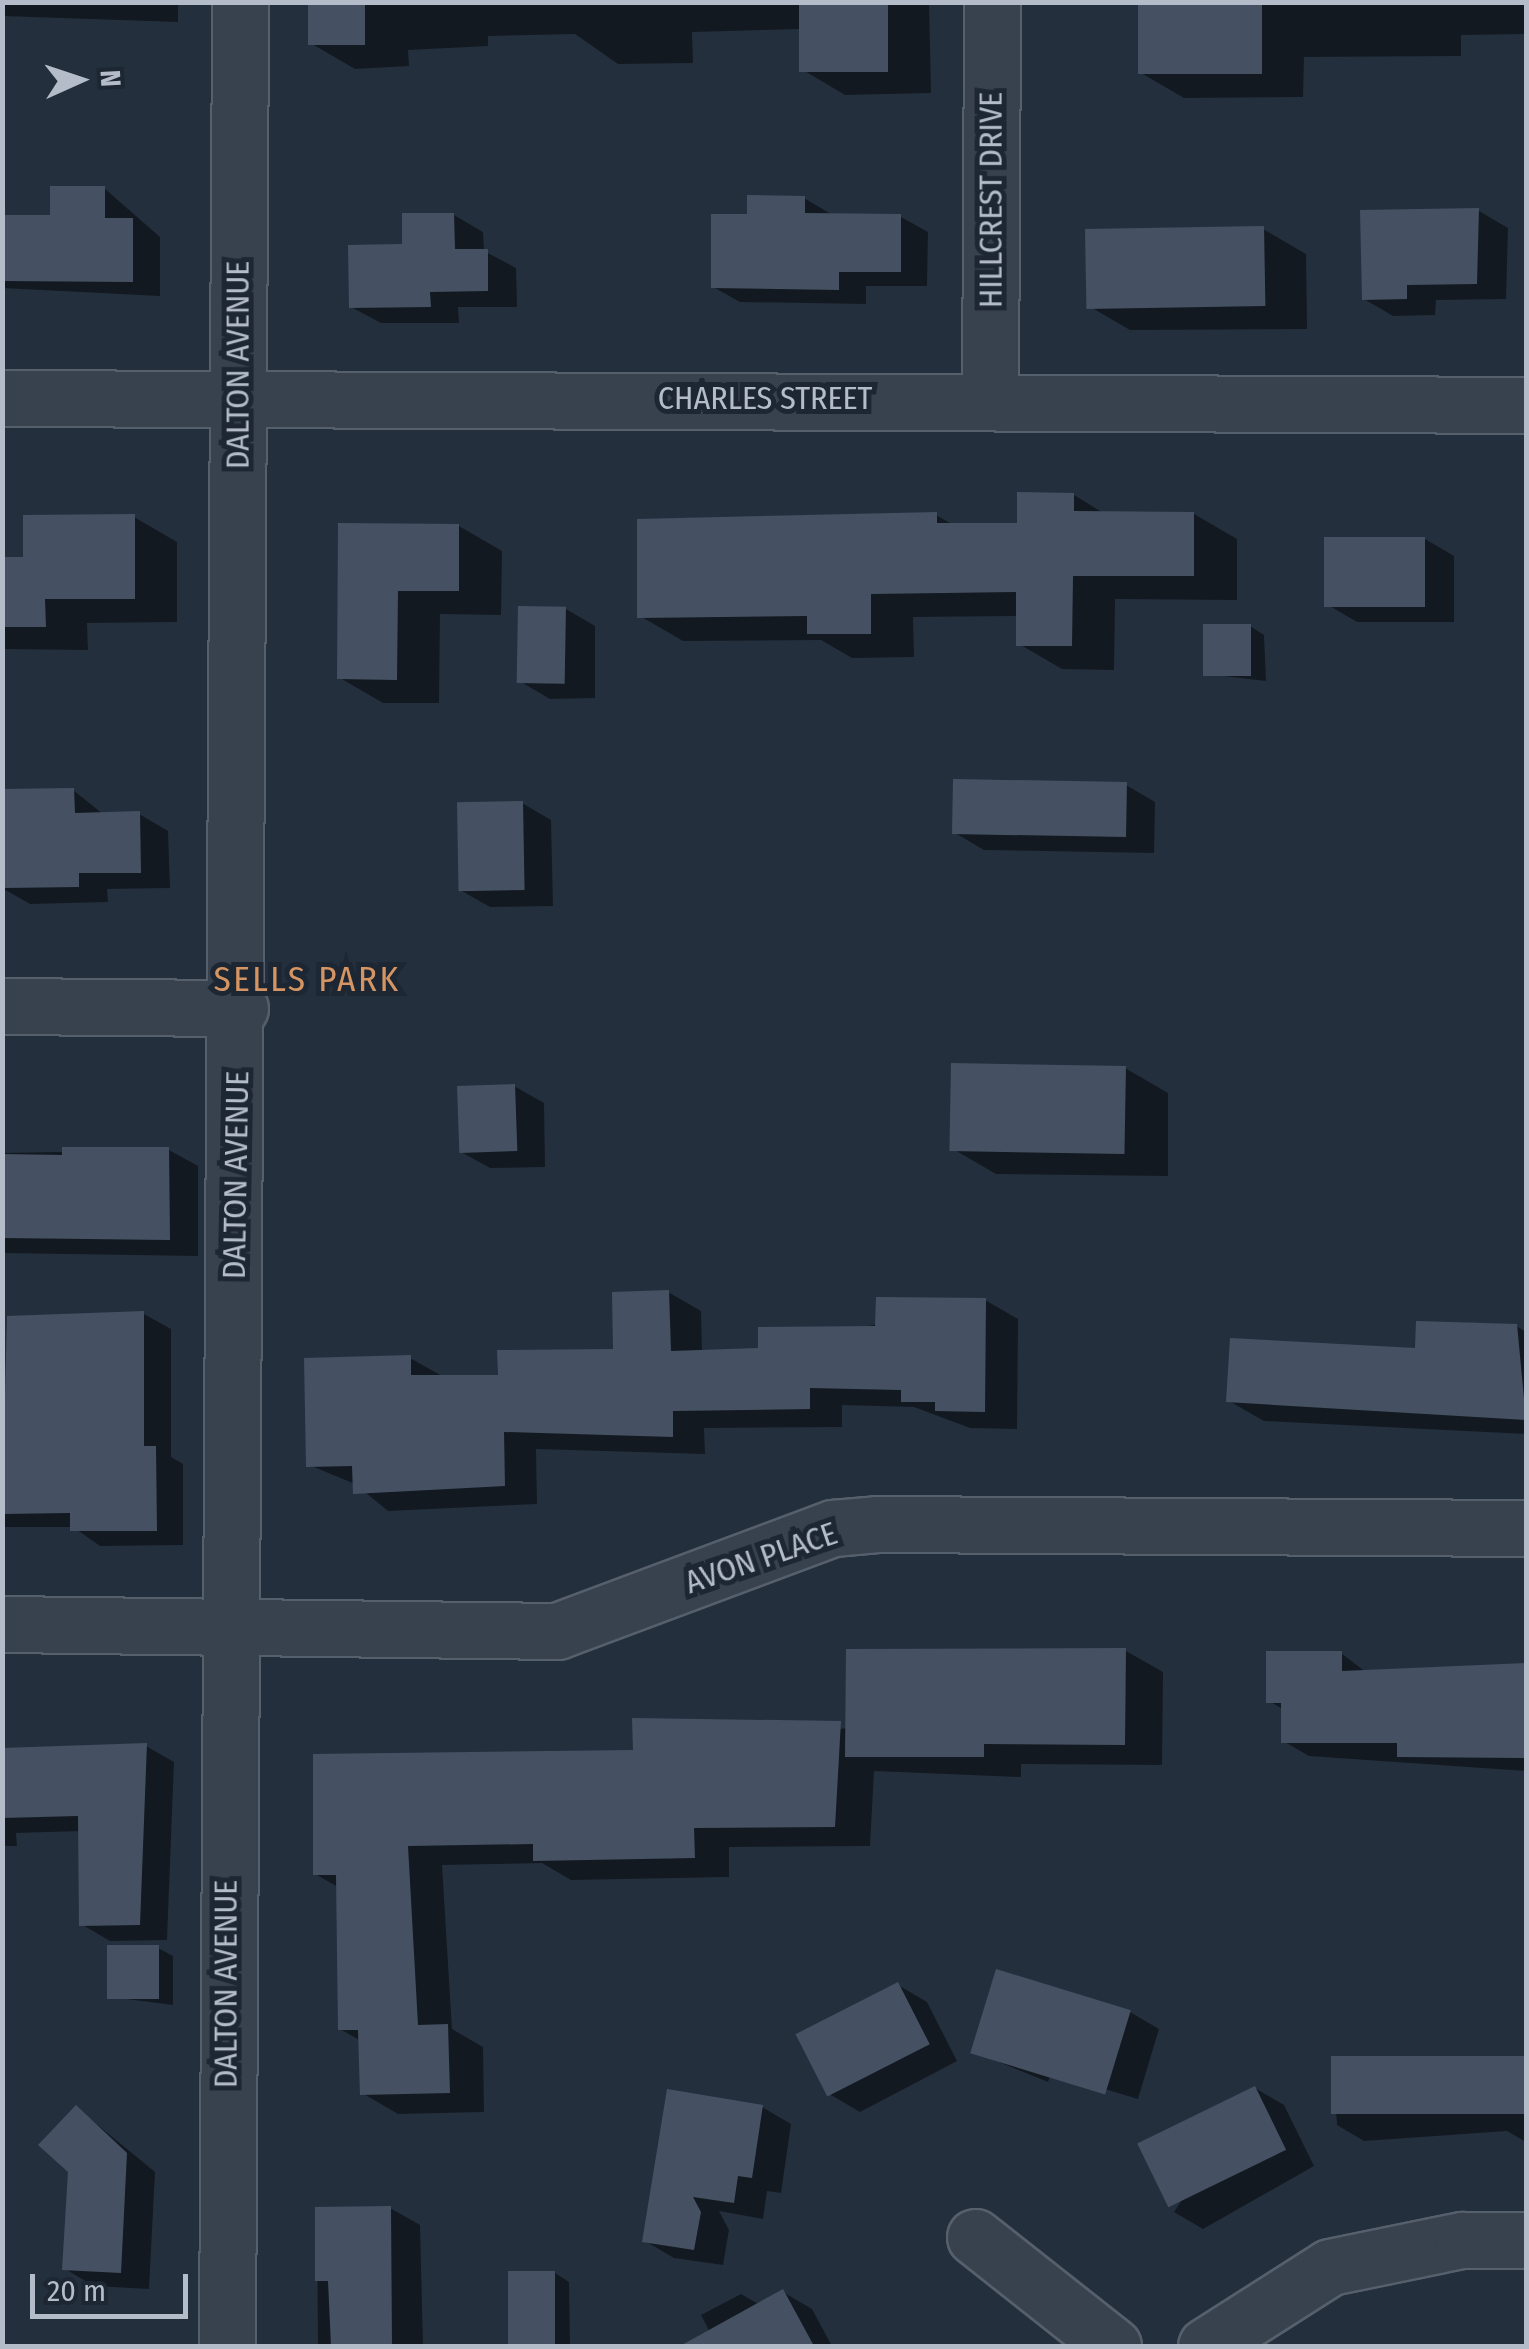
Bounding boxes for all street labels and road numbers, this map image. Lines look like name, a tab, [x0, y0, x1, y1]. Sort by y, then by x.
street label: HILLCREST DRIVE	[972, 92, 1010, 308]
street label: DALTON AVENUE	[219, 261, 257, 469]
street label: CHARLES STREET	[658, 379, 872, 417]
street label: DALTON AVENUE	[215, 1071, 257, 1279]
street label: AVON PLACE	[680, 1514, 842, 1602]
street label: DALTON AVENUE	[207, 1880, 245, 2088]

